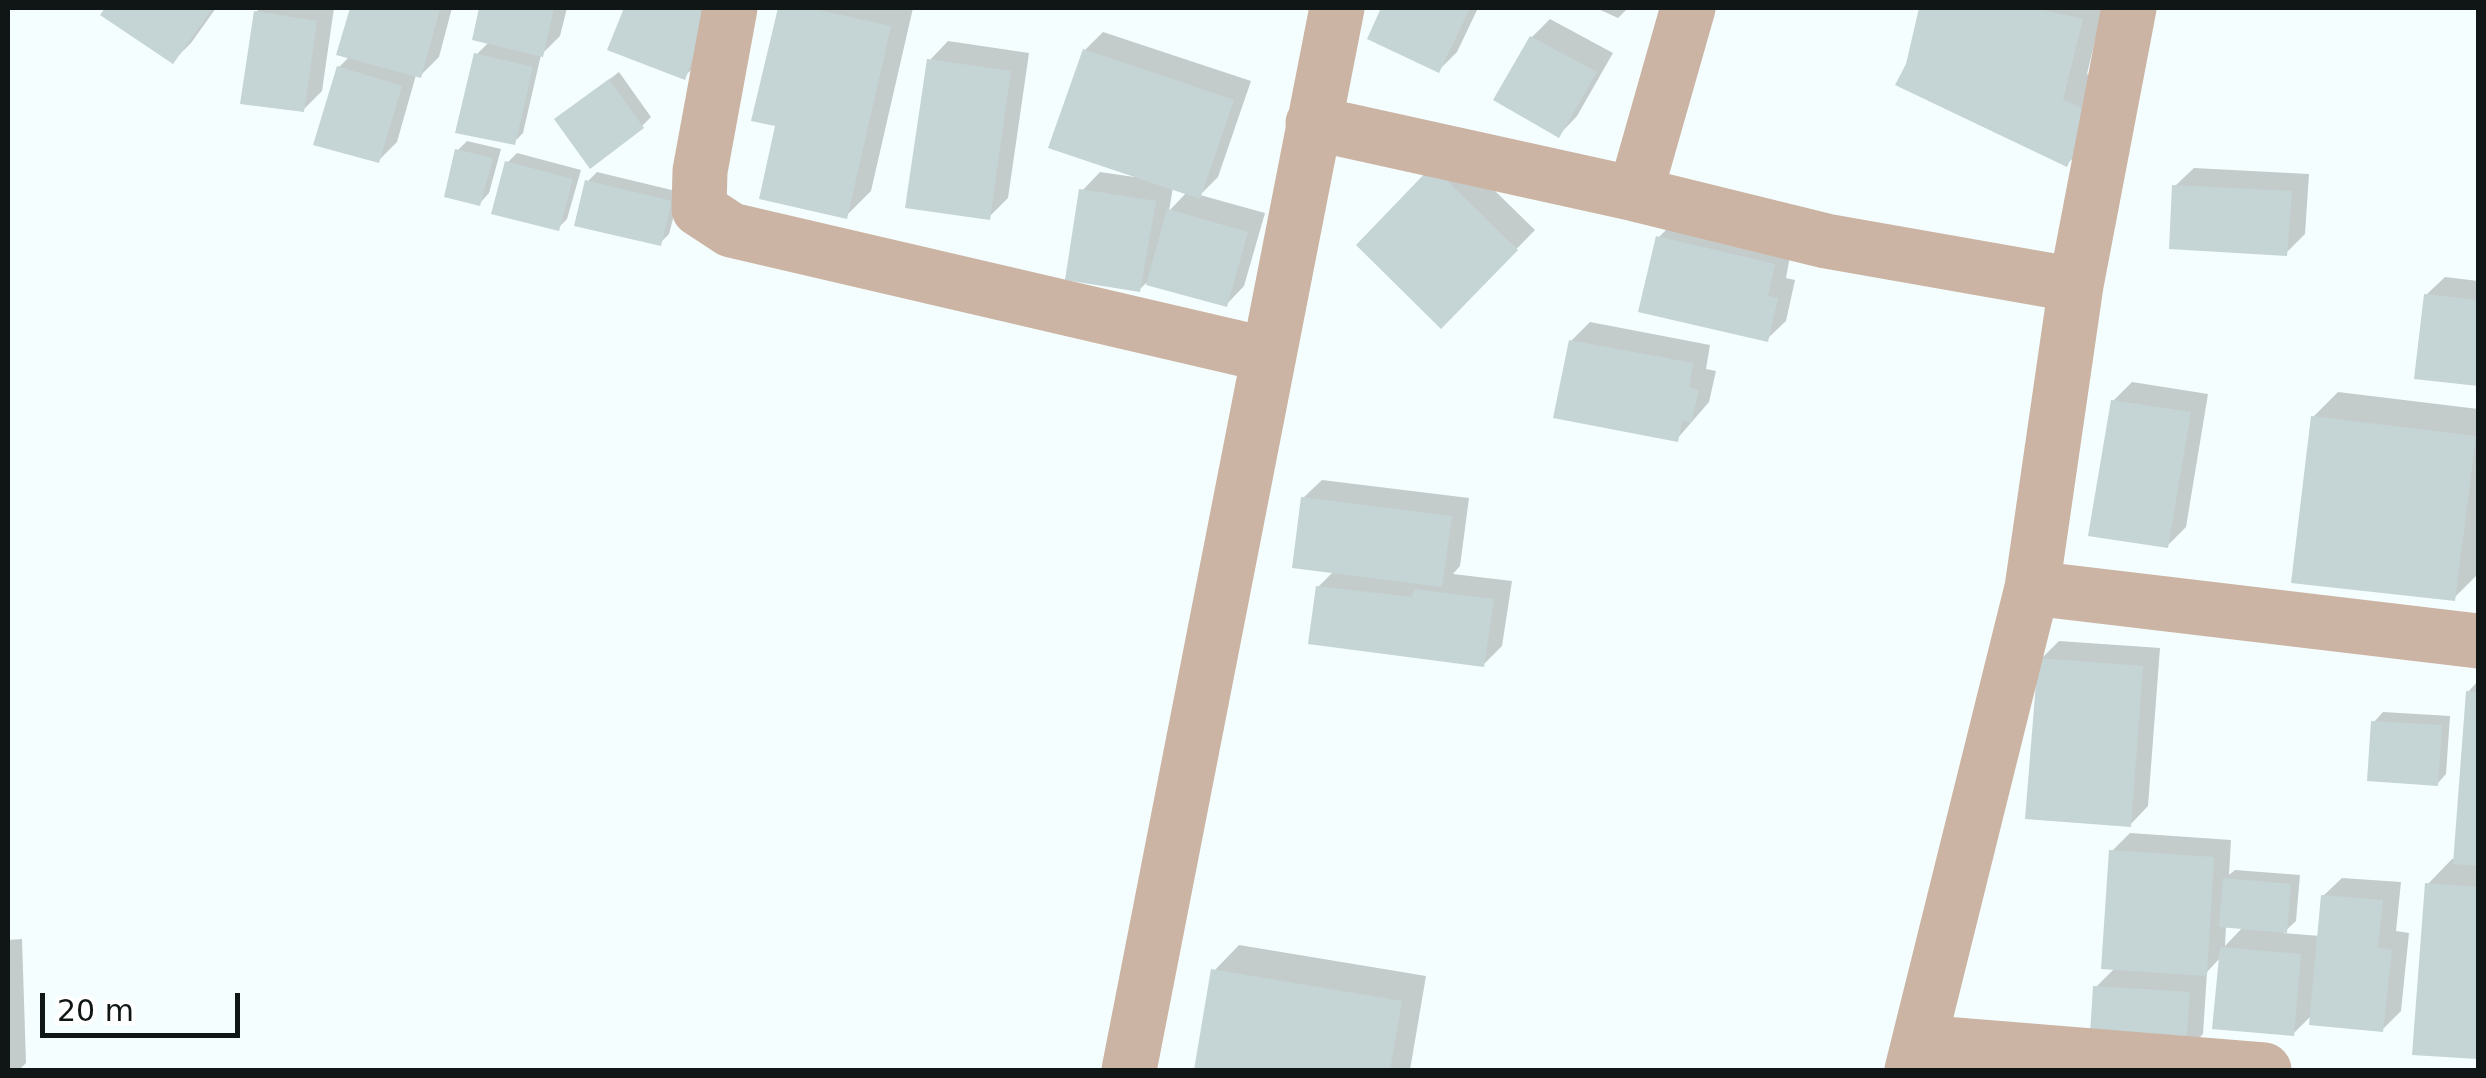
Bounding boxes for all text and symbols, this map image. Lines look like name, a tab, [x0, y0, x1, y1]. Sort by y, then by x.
scale bar	[45, 973, 245, 1035]
text: 20 m	[57, 993, 134, 1028]

